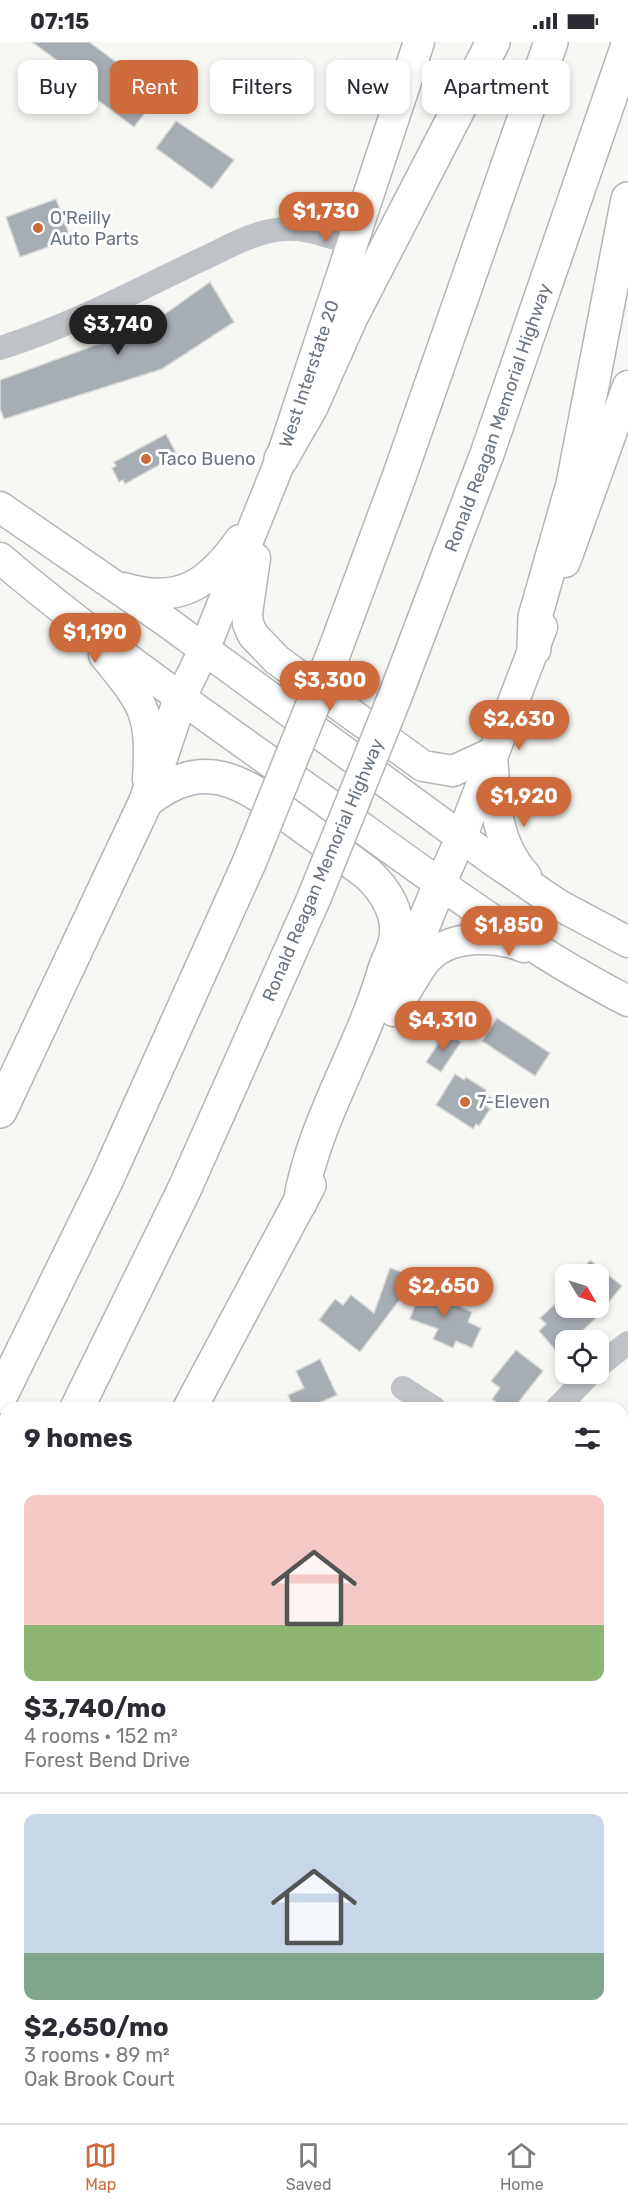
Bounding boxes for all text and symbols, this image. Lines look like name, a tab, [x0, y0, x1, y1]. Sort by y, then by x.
text: 07:15	[30, 8, 89, 35]
chip: Buy	[18, 60, 98, 114]
chip: Rent	[110, 60, 198, 114]
chip: Filters	[210, 60, 314, 114]
chip: New	[326, 60, 410, 114]
chip: Apartment	[422, 60, 570, 114]
pin: $1,730	[277, 192, 375, 243]
text: $1,730	[293, 199, 359, 223]
place label: O'Reilly Auto Parts	[50, 207, 139, 250]
marker: O'Reilly Auto Parts	[31, 221, 45, 235]
street label: Ronald Reagan Memorial Highway	[440, 280, 556, 555]
street label: West Interstate 20	[275, 297, 344, 450]
pin: $3,740	[69, 305, 167, 356]
text: $3,740	[83, 312, 153, 336]
place label: Taco Bueno	[158, 448, 256, 470]
marker: Taco Bueno	[139, 452, 153, 466]
pin: $1,190	[46, 613, 144, 664]
text: $1,190	[63, 620, 127, 644]
pin: $3,300	[281, 661, 379, 712]
text: $3,300	[294, 668, 366, 692]
pin: $2,630	[470, 700, 568, 751]
text: $2,630	[483, 707, 555, 731]
street label: Ronald Reagan Memorial Highway	[258, 735, 388, 1005]
pin: $1,920	[475, 777, 573, 828]
text: $1,920	[490, 784, 558, 808]
pin: $1,850	[460, 906, 558, 957]
text: $1,850	[475, 913, 543, 937]
pin: $4,310	[394, 1001, 492, 1052]
text: $4,310	[409, 1008, 477, 1032]
place label: 7-Eleven	[477, 1091, 550, 1113]
marker: 7-Eleven	[458, 1095, 472, 1109]
north arrow	[555, 1264, 609, 1318]
map controls	[555, 1264, 609, 1384]
pin: $2,650	[395, 1267, 493, 1318]
text: $2,650	[408, 1274, 480, 1298]
button: locate	[555, 1330, 609, 1384]
icon: filters	[571, 1422, 604, 1455]
text: 9 homes	[24, 1423, 133, 1454]
icon: home	[260, 1534, 368, 1642]
text: $3,740/mo	[24, 1693, 166, 1724]
text: 4 rooms · 152 m²	[24, 1724, 178, 1748]
text: Forest Bend Drive	[24, 1748, 190, 1772]
icon: home	[260, 1853, 368, 1961]
text: $2,650/mo	[24, 2012, 169, 2043]
text: 3 rooms · 89 m²	[24, 2043, 170, 2067]
text: Oak Brook Court	[24, 2067, 175, 2091]
tab: Map	[84, 2139, 117, 2194]
tab: Saved	[286, 2139, 331, 2194]
tab: Home	[500, 2139, 544, 2194]

